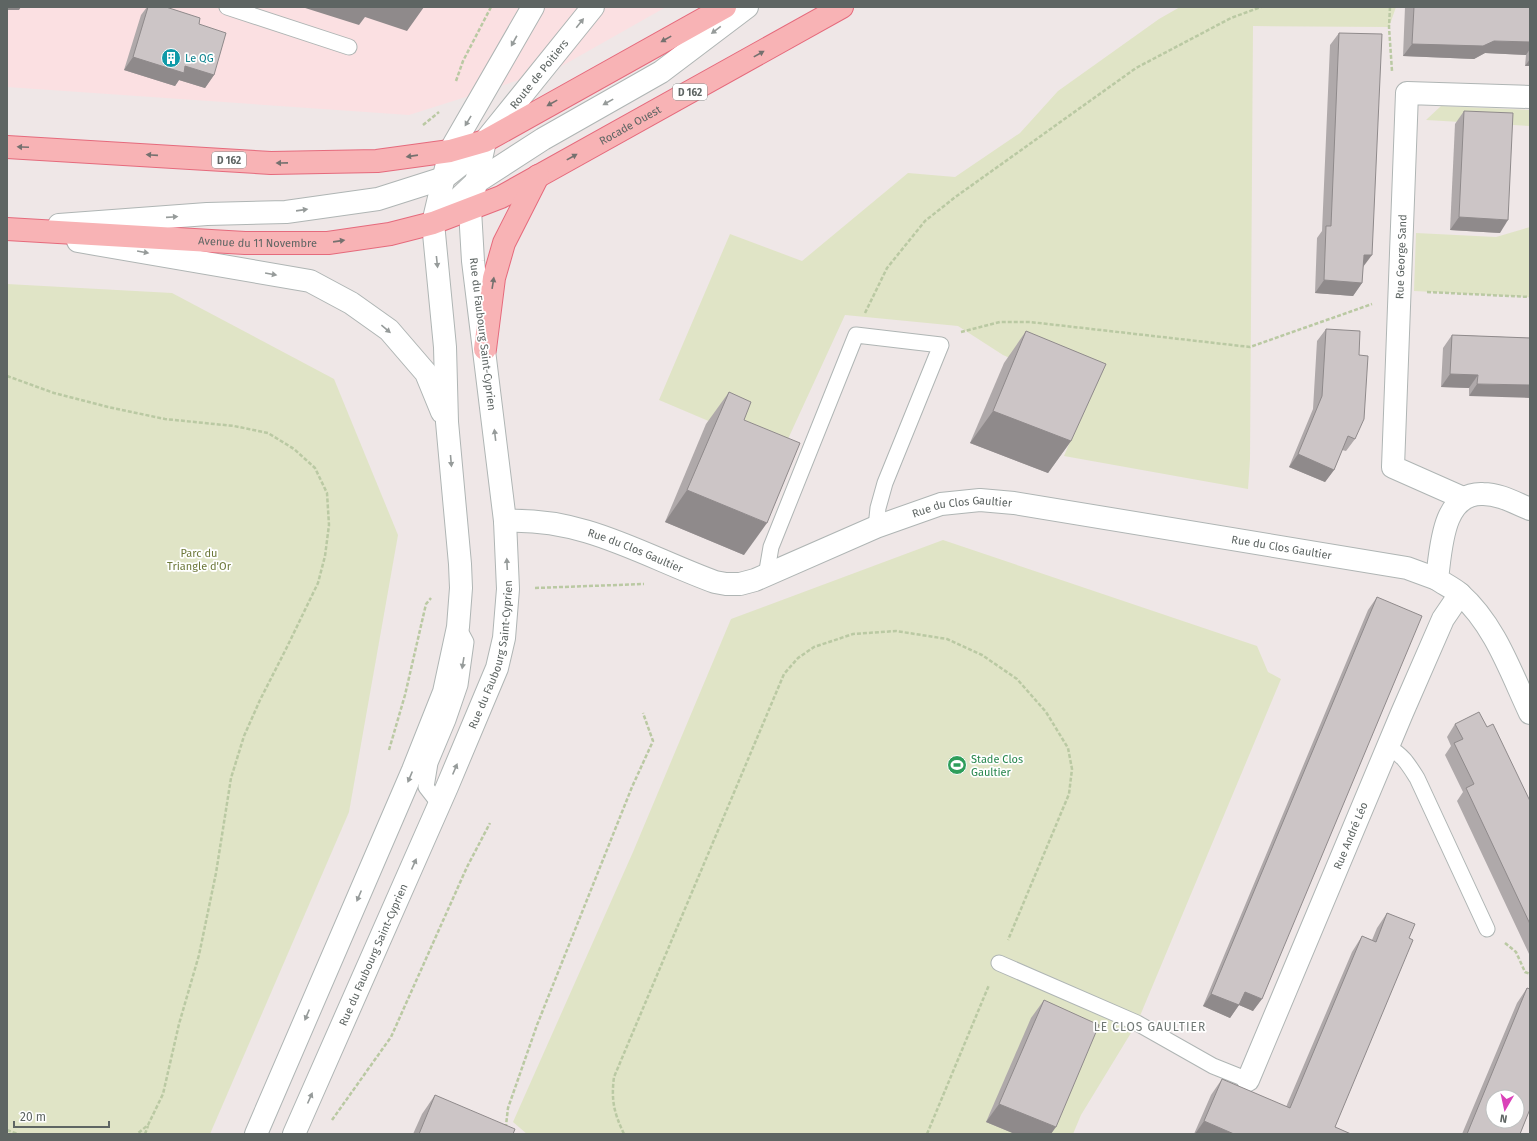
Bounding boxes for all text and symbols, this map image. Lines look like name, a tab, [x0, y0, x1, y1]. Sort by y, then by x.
one-way arrow	[576, 18, 584, 29]
one-way arrow	[711, 26, 721, 34]
one-way arrow	[510, 35, 517, 47]
one-way arrow	[660, 36, 672, 43]
street label: Route de Poitiers	[507, 37, 571, 112]
building icon: Le QG	[160, 47, 182, 69]
one-way arrow	[753, 50, 765, 57]
place label: Le QG	[185, 52, 214, 65]
road number: D 162	[673, 84, 707, 100]
one-way arrow	[602, 98, 613, 105]
one-way arrow	[546, 99, 558, 106]
street label: Rocade Ouest	[597, 103, 664, 148]
one-way arrow	[464, 116, 472, 126]
one-way arrow	[17, 144, 29, 151]
one-way arrow	[146, 152, 159, 159]
road number: D 162	[212, 152, 246, 168]
one-way arrow	[406, 153, 418, 159]
one-way arrow	[566, 154, 578, 161]
one-way arrow	[275, 160, 288, 166]
one-way arrow	[296, 207, 308, 213]
one-way arrow	[166, 213, 178, 220]
street label: Rue George Sand	[1393, 214, 1409, 299]
street label: Avenue du 11 Novembre	[198, 234, 317, 250]
one-way arrow	[333, 238, 346, 244]
one-way arrow	[136, 249, 149, 255]
one-way arrow	[434, 256, 440, 268]
street label: Rue du Faubourg Saint-Cyprien	[467, 257, 498, 411]
one-way arrow	[265, 271, 277, 277]
one-way arrow	[490, 277, 496, 289]
one-way arrow	[381, 324, 391, 333]
one-way arrow	[492, 429, 498, 441]
one-way arrow	[447, 455, 454, 467]
street label: Rue du Clos Gaultier	[911, 494, 1013, 521]
street label: Rue du Clos Gaultier	[586, 526, 686, 576]
street label: Rue du Clos Gaultier	[1230, 533, 1333, 563]
park label: Parc du Triangle d'Or	[167, 547, 232, 573]
one-way arrow	[504, 557, 510, 570]
street label: Rue du Faubourg Saint-Cyprien	[466, 580, 515, 731]
one-way arrow	[460, 657, 466, 669]
place label: Stade Clos Gaultier	[971, 753, 1023, 779]
sports icon: Stade Clos Gaultier	[946, 754, 968, 776]
one-way arrow	[452, 763, 458, 774]
one-way arrow	[407, 771, 413, 783]
street label: Rue André Léo	[1331, 800, 1371, 871]
one-way arrow	[411, 858, 417, 870]
street label: Rue du Faubourg Saint-Cyprien	[337, 882, 411, 1028]
one-way arrow	[356, 891, 362, 902]
one-way arrow	[304, 1010, 310, 1022]
district label: LE CLOS GAULTIER	[1094, 1020, 1206, 1034]
north arrow	[1485, 1089, 1525, 1129]
one-way arrow	[307, 1093, 313, 1104]
scale bar	[14, 1103, 109, 1129]
text: 20 m	[20, 1110, 46, 1124]
text: N	[1499, 1111, 1508, 1125]

